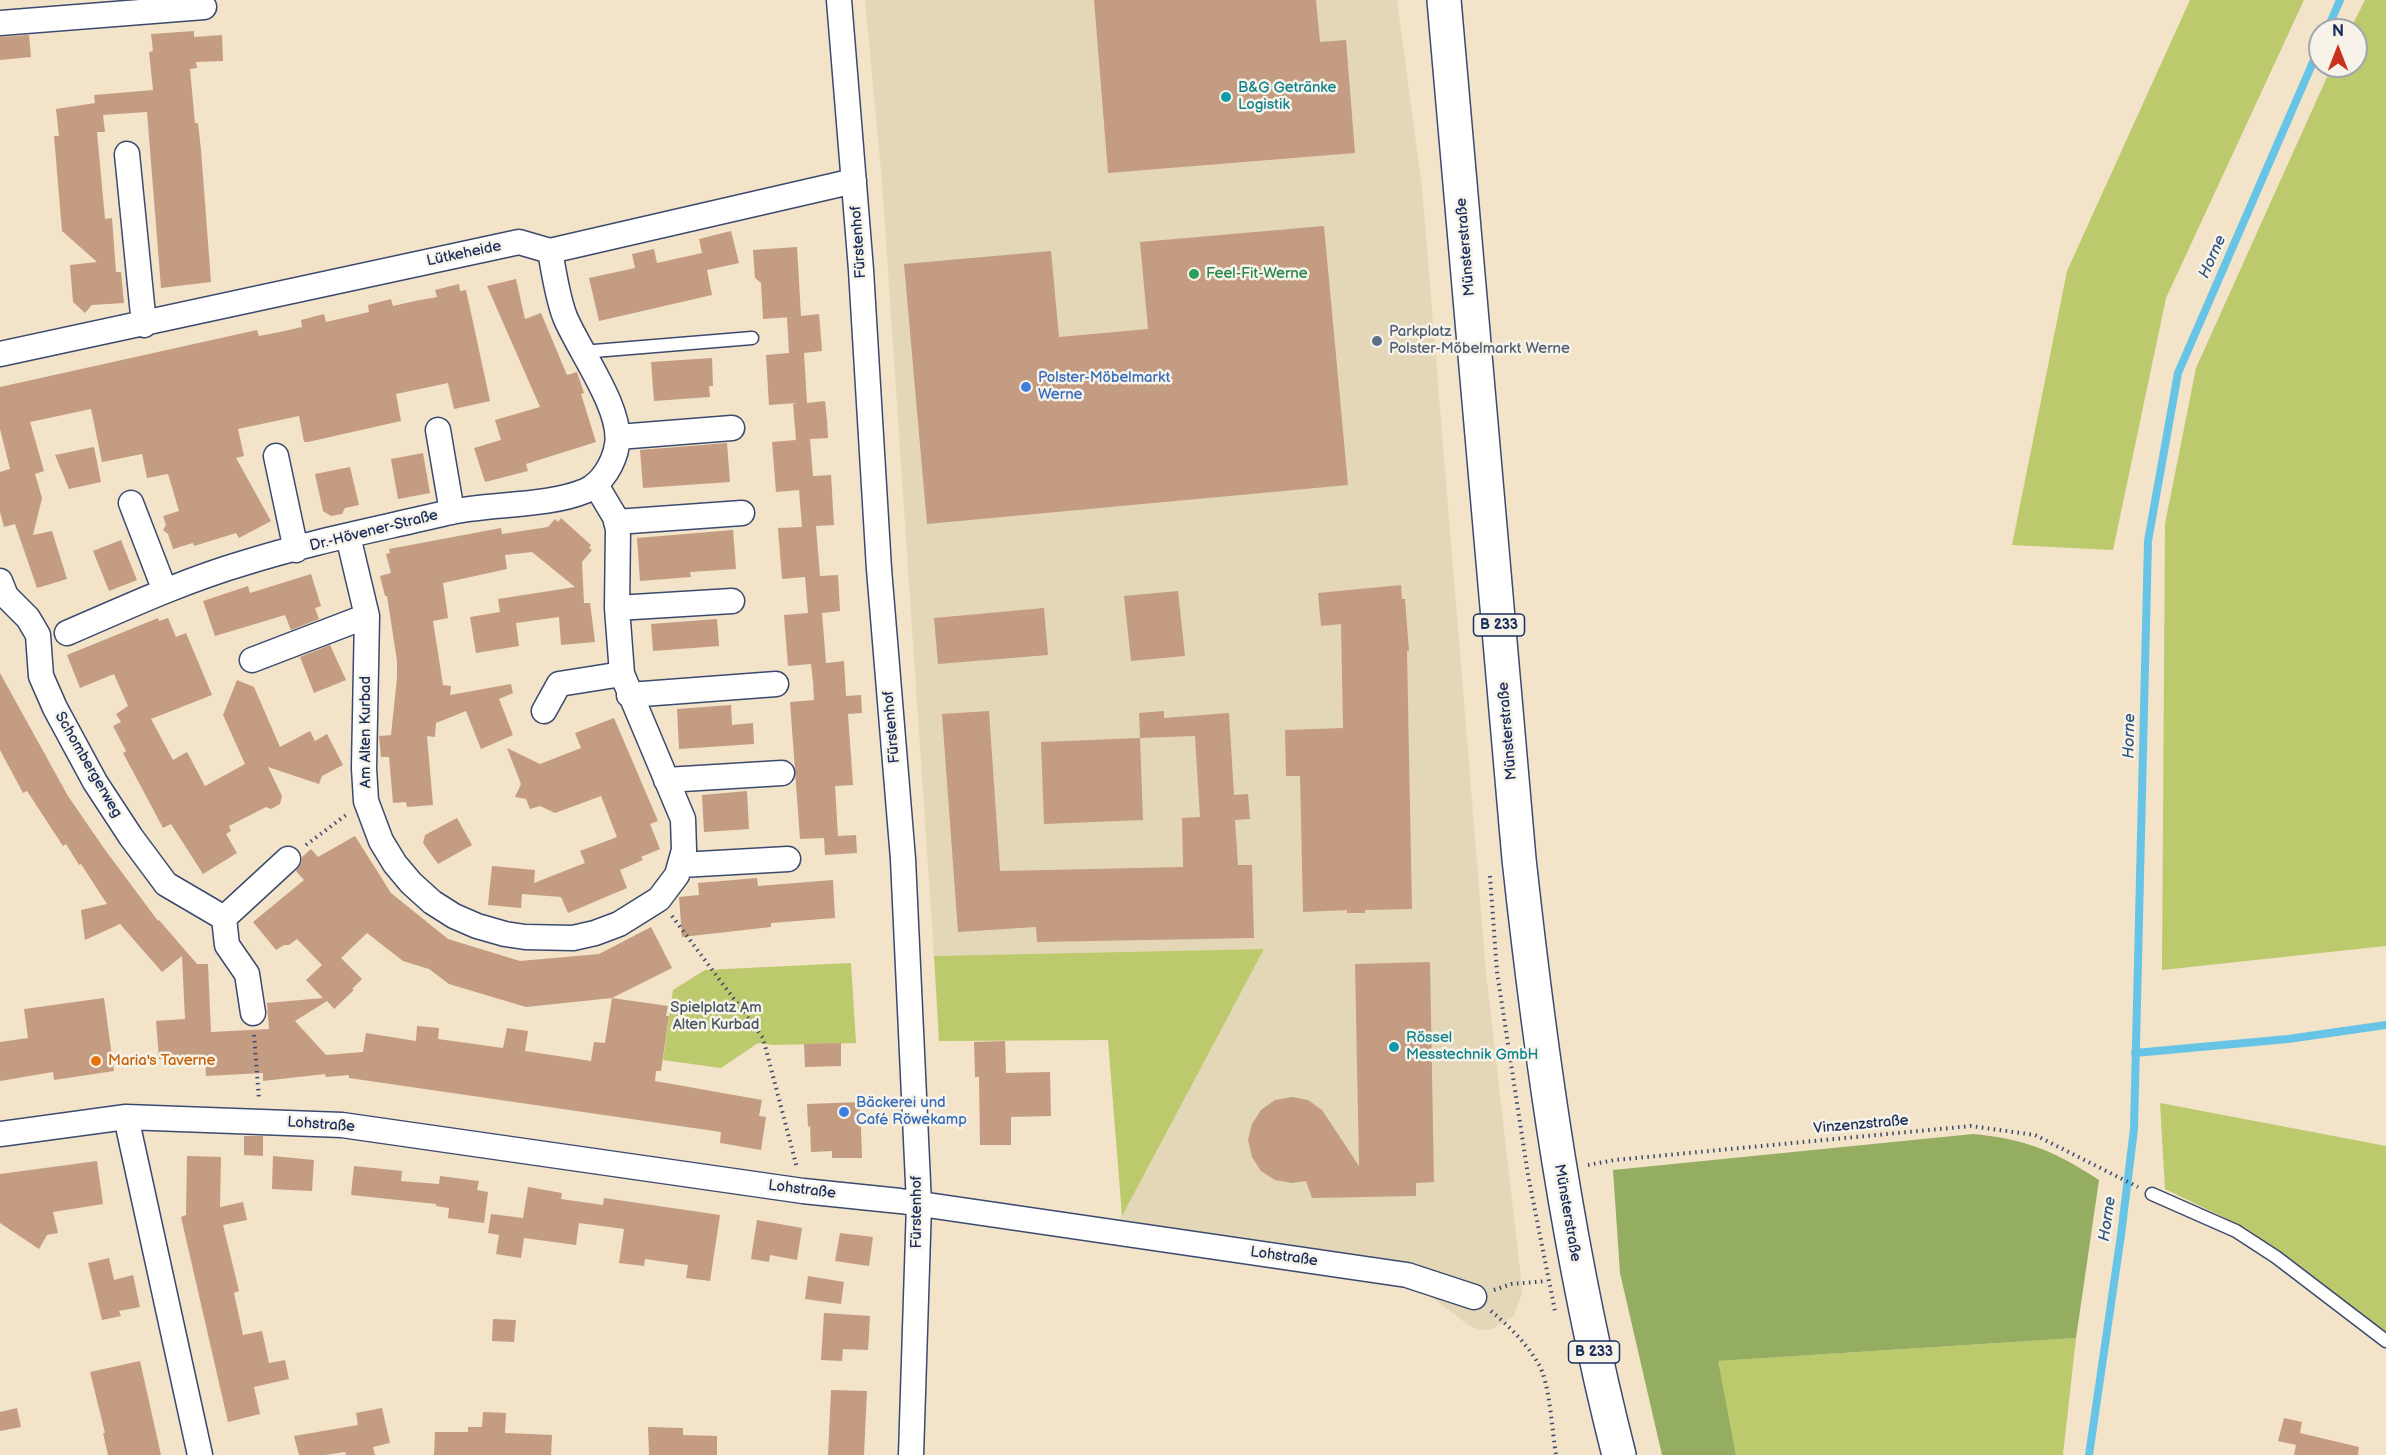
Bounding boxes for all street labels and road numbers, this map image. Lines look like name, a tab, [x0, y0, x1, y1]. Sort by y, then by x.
street label: Münsterstraße	[1453, 197, 1479, 297]
street label: Fürstenhof	[847, 205, 871, 279]
street label: Lütkeheide	[425, 237, 503, 271]
street label: Dr.-Hövener-Straße	[308, 506, 440, 556]
road number: B 233	[1474, 614, 1524, 636]
street label: Am Alten Kurbad	[357, 676, 375, 788]
street label: Münsterstraße	[1495, 681, 1521, 781]
street label: Fürstenhof	[880, 690, 904, 764]
street label: Schombergerweg	[50, 709, 126, 821]
street label: Vinzenzstraße	[1813, 1112, 1909, 1138]
street label: Lohstraße	[287, 1114, 355, 1136]
street label: Münsterstraße	[1550, 1163, 1584, 1263]
street label: Fürstenhof	[908, 1176, 926, 1248]
street label: Lohstraße	[767, 1177, 837, 1203]
street label: Lohstraße	[1249, 1243, 1319, 1271]
road number: B 233	[1568, 1341, 1620, 1363]

